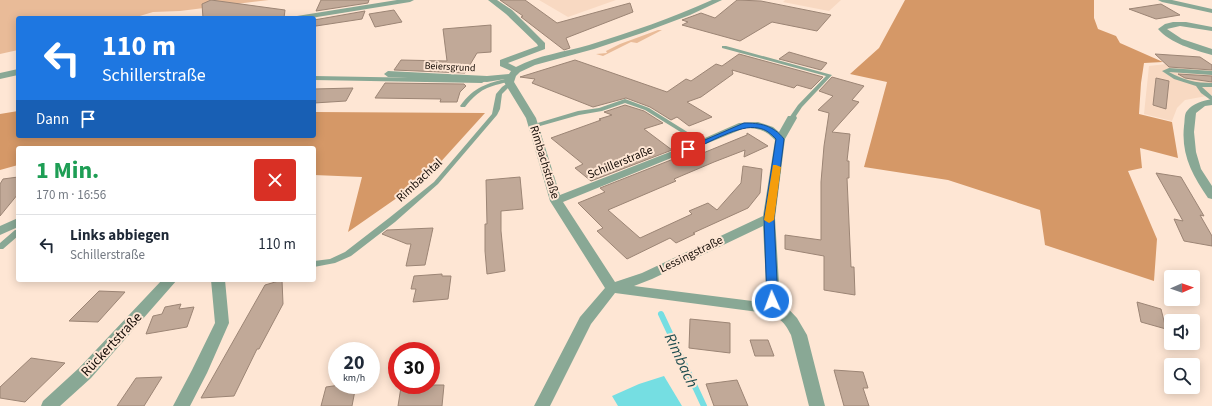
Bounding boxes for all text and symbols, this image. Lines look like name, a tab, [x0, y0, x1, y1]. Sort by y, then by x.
text: 110 m	[102, 26, 176, 66]
icon: left	[36, 32, 88, 84]
street label: Beiersgrund	[424, 59, 476, 75]
text: Schillerstraße	[102, 63, 206, 88]
icon: arrive	[77, 108, 99, 130]
text: Dann	[36, 109, 69, 130]
street label: Rimbachstraße	[525, 123, 564, 201]
pin	[671, 132, 705, 166]
icon: arrive	[677, 138, 699, 160]
street label: Schillerstraße	[585, 142, 655, 183]
text: 1 Min.	[36, 153, 99, 188]
street label: Rimbachtal	[393, 155, 446, 206]
button: close	[254, 159, 296, 201]
text: 170 m · 16:56	[36, 186, 106, 204]
text: Links abbiegen	[70, 225, 169, 246]
street label: Lessingstraße	[657, 232, 726, 277]
icon: left	[36, 234, 58, 256]
text: 110 m	[258, 234, 296, 255]
text: Schillerstraße	[70, 246, 145, 264]
north arrow	[1164, 270, 1200, 306]
map controls	[1164, 270, 1200, 394]
position arrow	[751, 280, 793, 322]
street label: Rückertstraße	[76, 308, 147, 381]
button: sound	[1164, 314, 1200, 350]
water label: Rimbach	[659, 330, 703, 391]
speed limit sign: 30	[388, 342, 440, 394]
text: 20	[343, 349, 365, 377]
button: search	[1164, 358, 1200, 394]
text: km/h	[343, 371, 365, 385]

